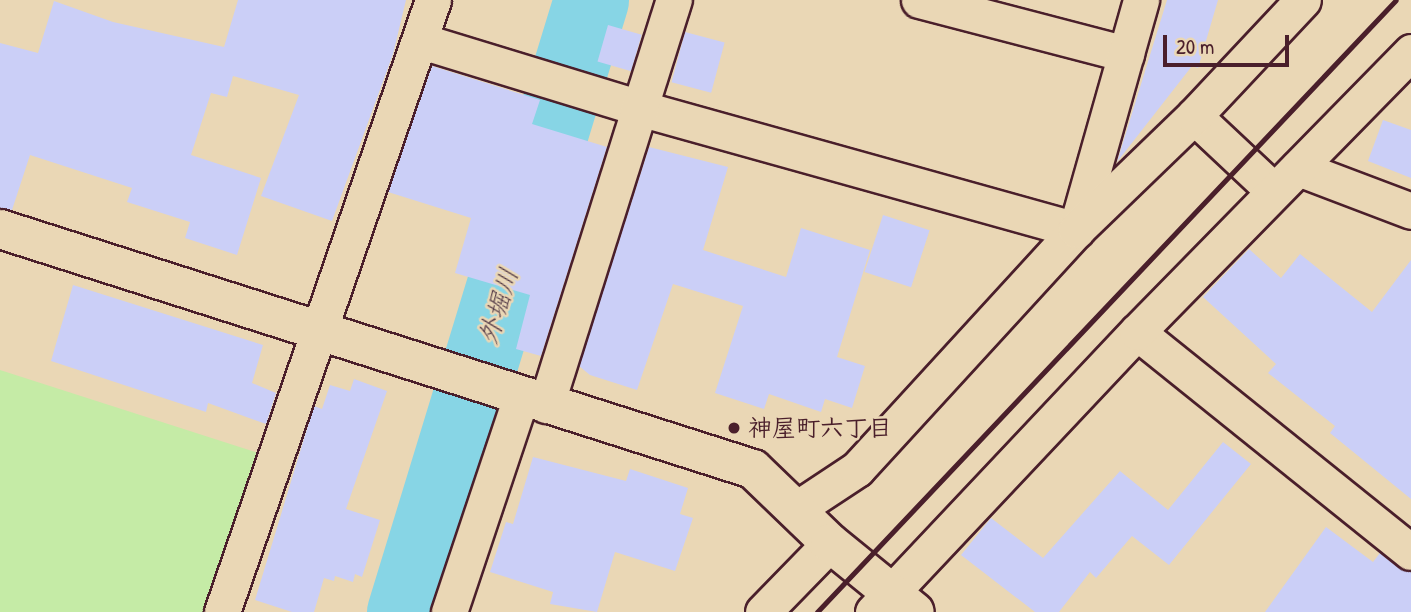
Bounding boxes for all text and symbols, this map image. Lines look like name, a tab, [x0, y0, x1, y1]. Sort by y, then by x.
scale bar	[1166, 21, 1292, 65]
text: 20 m	[1176, 32, 1214, 61]
water label: 外堀川	[472, 264, 524, 348]
place label: 神屋町六丁目	[748, 414, 892, 442]
marker: 神屋町六丁目	[726, 420, 742, 436]

